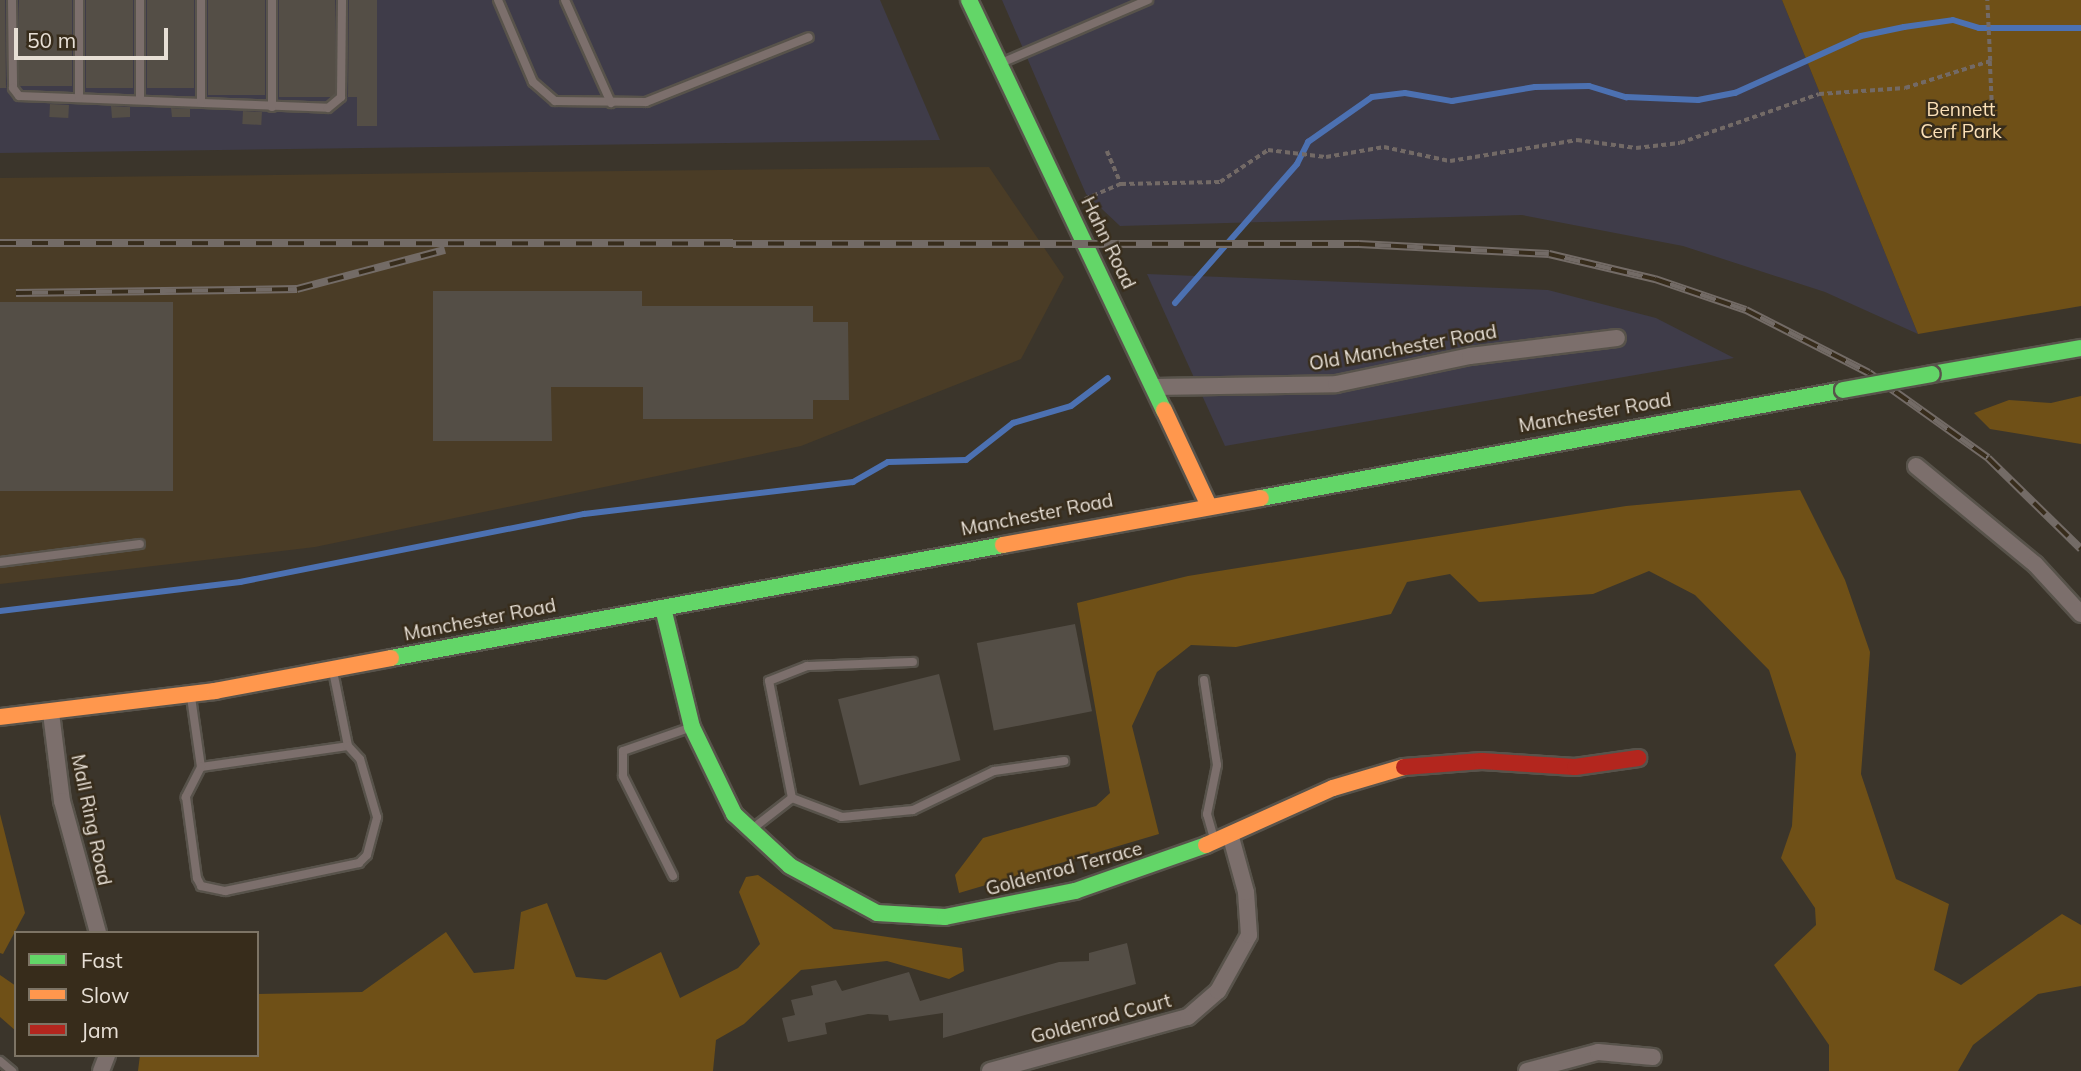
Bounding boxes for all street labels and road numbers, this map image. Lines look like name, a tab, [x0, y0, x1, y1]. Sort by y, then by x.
street label: Hahn Road	[1076, 193, 1140, 293]
street label: Old Manchester Road	[1308, 320, 1498, 376]
street label: Manchester Road	[1517, 388, 1673, 438]
street label: Manchester Road	[959, 489, 1115, 541]
street label: Manchester Road	[402, 594, 558, 646]
street label: Mall Ring Road	[66, 752, 116, 888]
street label: Goldenrod Terrace	[983, 837, 1145, 901]
street label: Goldenrod Court	[1028, 989, 1174, 1049]

